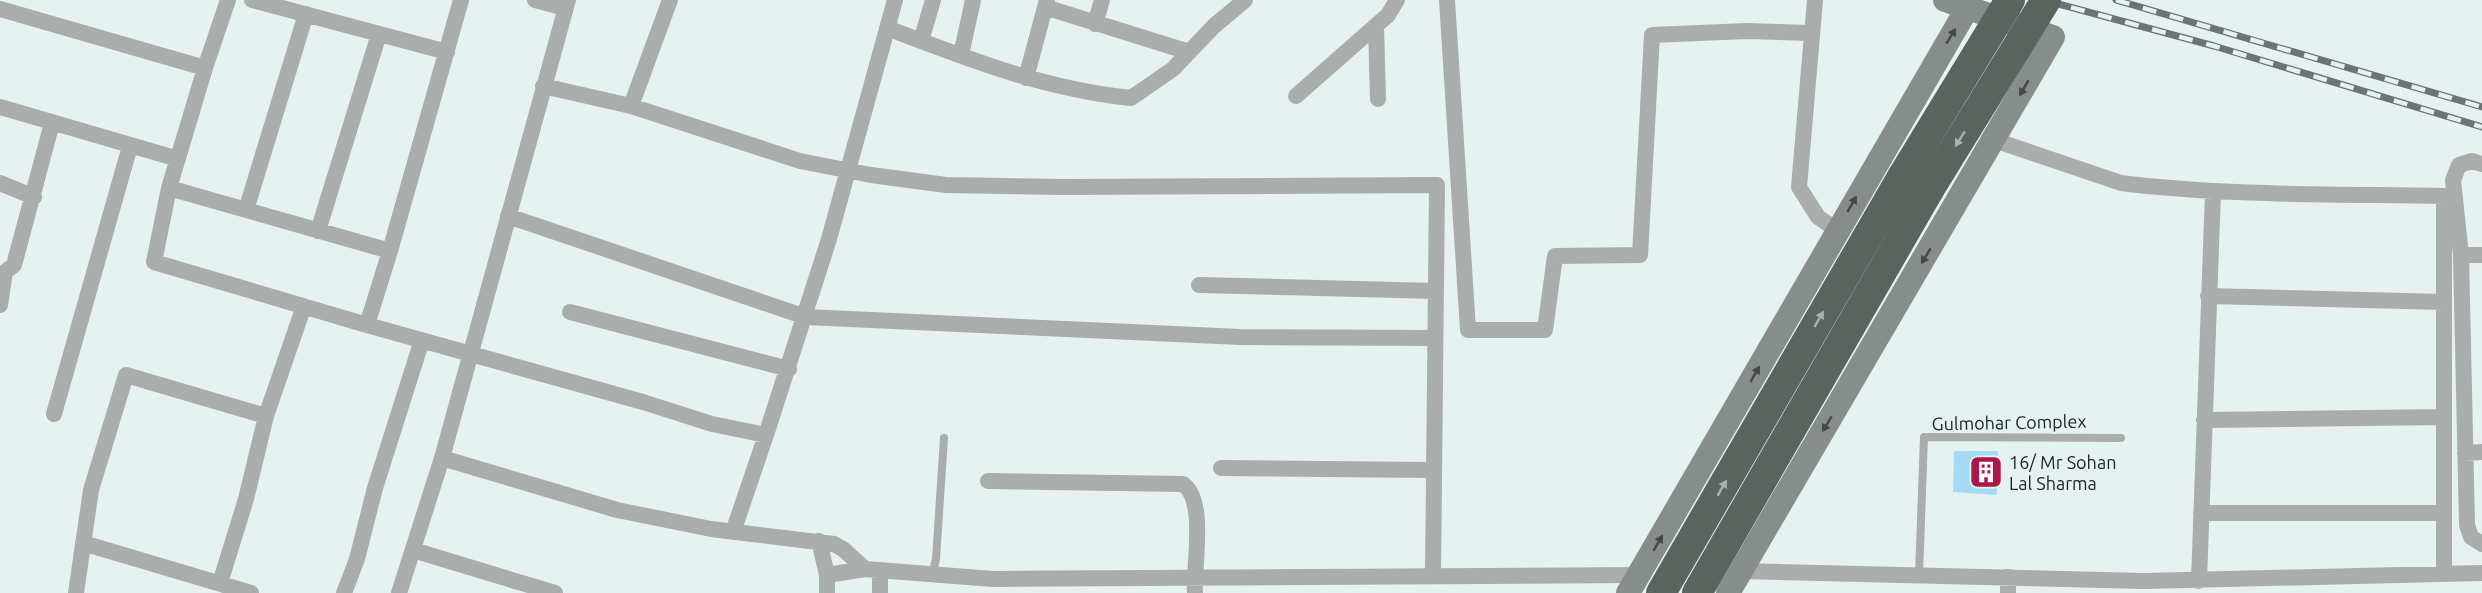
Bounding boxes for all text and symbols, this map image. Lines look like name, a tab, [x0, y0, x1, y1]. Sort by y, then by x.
one-way arrow	[1945, 28, 1956, 44]
one-way arrow	[2019, 80, 2029, 97]
one-way arrow	[1955, 131, 1966, 147]
one-way arrow	[1847, 195, 1857, 212]
one-way arrow	[1921, 248, 1931, 265]
one-way arrow	[1814, 311, 1825, 327]
one-way arrow	[1750, 365, 1760, 382]
street label: Gulmohar Complex	[1931, 411, 2087, 433]
one-way arrow	[1822, 416, 1832, 433]
place label: 16/ Mr Sohan Lal Sharma	[2009, 452, 2116, 493]
building icon: 16/ Mr Sohan Lal Sharma	[1968, 454, 2004, 490]
one-way arrow	[1716, 480, 1727, 496]
one-way arrow	[1652, 535, 1663, 551]

